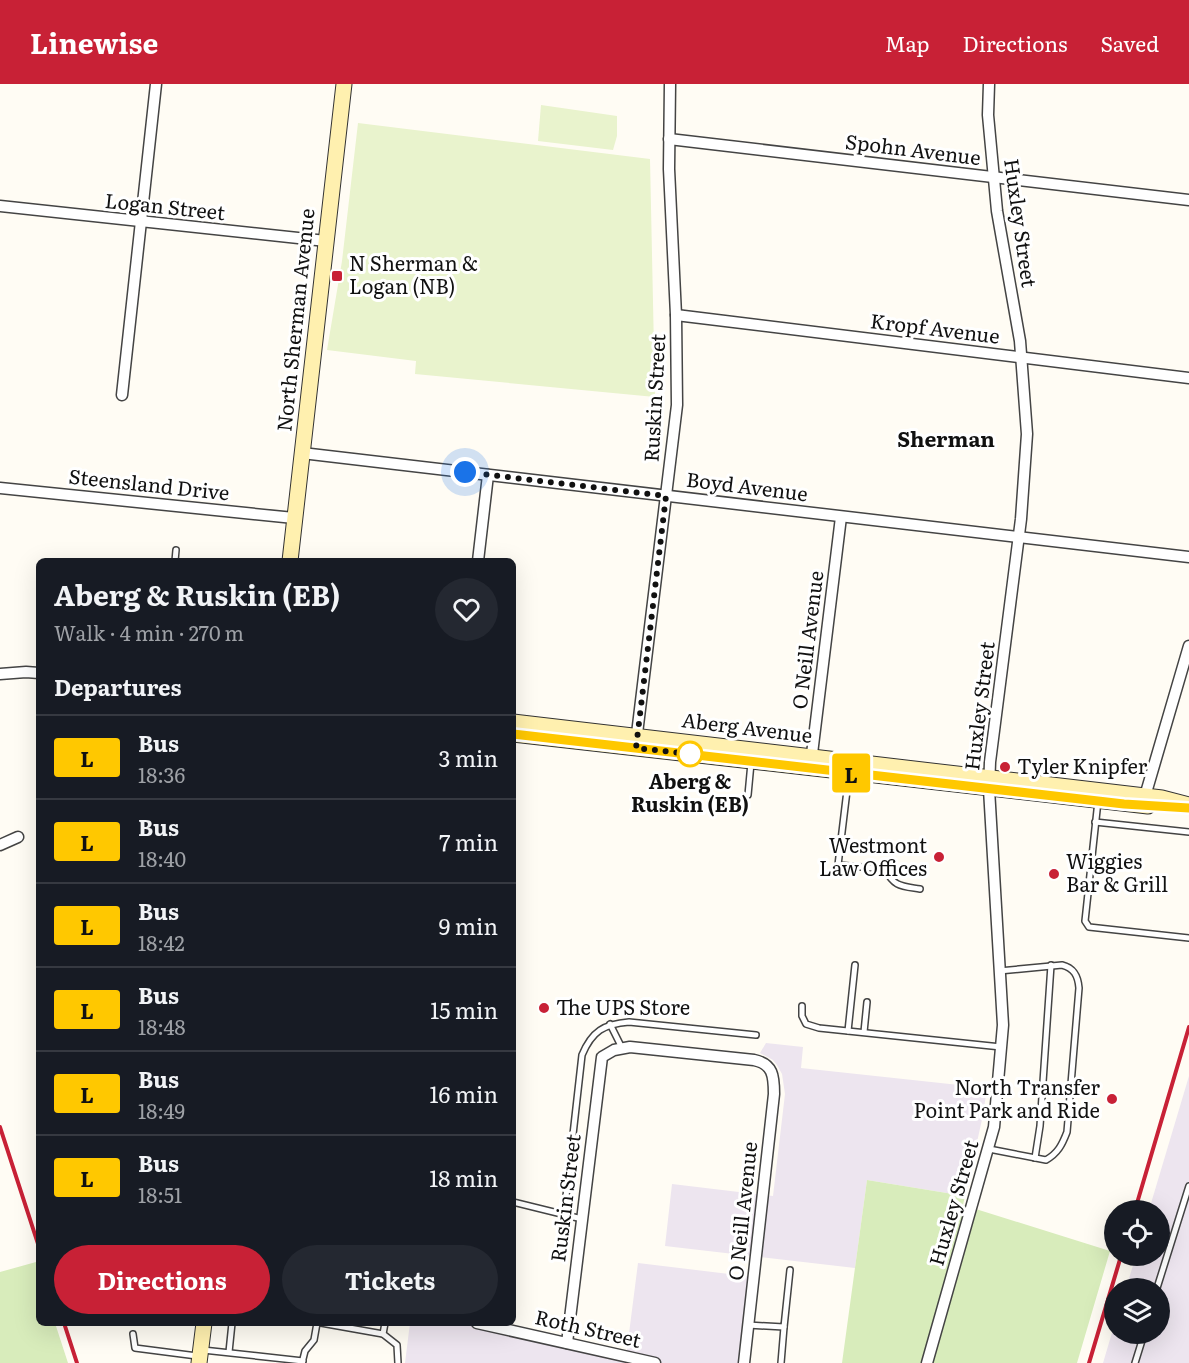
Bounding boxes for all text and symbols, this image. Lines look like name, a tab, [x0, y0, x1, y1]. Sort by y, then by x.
text: Linewise	[30, 21, 158, 63]
text: Map	[885, 27, 930, 58]
text: Directions	[963, 27, 1068, 58]
text: Saved	[1101, 27, 1159, 58]
street label: Spohn Avenue	[844, 125, 983, 171]
street label: Huxley Street	[998, 156, 1046, 289]
street label: Logan Street	[104, 184, 227, 226]
street label: North Sherman Avenue	[267, 207, 321, 433]
place label: N Sherman & Logan (NB)	[349, 247, 478, 300]
marker: N Sherman & Logan (NB)	[330, 269, 344, 283]
street label: Kropf Avenue	[869, 304, 1002, 350]
street label: Ruskin Street	[635, 333, 671, 463]
district label: Sherman	[897, 422, 995, 453]
your location	[450, 457, 480, 487]
street label: Steensland Drive	[67, 460, 231, 506]
street label: Boyd Avenue	[685, 463, 810, 507]
street label: O Neill Avenue	[783, 569, 829, 711]
text: Aberg & Ruskin (EB)	[54, 573, 340, 615]
button: heart	[435, 578, 498, 641]
text: Walk · 4 min · 270 m	[54, 617, 244, 647]
street label: Huxley Street	[955, 640, 1001, 772]
text: Departures	[54, 670, 181, 703]
street label: Aberg Avenue	[680, 703, 814, 749]
text: Bus	[138, 726, 179, 759]
text: 3 min	[438, 741, 498, 774]
marker: Aberg & Ruskin (EB)	[677, 741, 703, 767]
text: L	[80, 742, 94, 773]
place label: Tyler Knipfer	[1017, 750, 1148, 780]
line badge: L	[832, 754, 870, 792]
text: L	[844, 758, 858, 789]
text: 18:36	[138, 759, 185, 789]
marker: Tyler Knipfer	[998, 760, 1012, 774]
place label: Aberg & Ruskin (EB)	[631, 765, 749, 818]
text: Bus	[138, 810, 179, 843]
text: 7 min	[439, 825, 498, 858]
text: L	[80, 826, 94, 857]
place label: Westmont Law Offices	[819, 829, 927, 882]
text: 18:40	[138, 843, 186, 873]
place label: Wiggies Bar & Grill	[1066, 845, 1168, 898]
marker: Westmont Law Offices	[932, 850, 946, 864]
marker: Wiggies Bar & Grill	[1047, 867, 1061, 881]
text: Bus	[138, 894, 179, 927]
text: 9 min	[439, 909, 498, 942]
text: L	[80, 910, 94, 941]
text: 18:42	[138, 927, 185, 957]
text: Bus	[138, 978, 179, 1011]
place label: The UPS Store	[556, 991, 690, 1021]
text: 15 min	[430, 993, 498, 1026]
text: L	[80, 994, 94, 1025]
marker: The UPS Store	[537, 1001, 551, 1015]
text: 18:48	[138, 1011, 185, 1041]
text: Bus	[138, 1062, 179, 1095]
place label: North Transfer Point Park and Ride	[913, 1071, 1101, 1124]
text: 16 min	[430, 1077, 498, 1110]
text: L	[80, 1078, 94, 1109]
marker: North Transfer Point Park and Ride	[1105, 1092, 1119, 1106]
text: 18:49	[138, 1095, 185, 1125]
street label: Ruskin Street	[541, 1132, 587, 1263]
street label: Huxley Street	[920, 1136, 984, 1269]
street label: O Neill Avenue	[719, 1140, 763, 1282]
text: Bus	[138, 1146, 179, 1179]
text: 18 min	[429, 1161, 498, 1194]
text: L	[80, 1162, 94, 1193]
text: 18:51	[138, 1179, 182, 1209]
map controls	[1104, 1200, 1170, 1344]
button: locate	[1104, 1200, 1170, 1266]
button: Directions	[54, 1245, 270, 1314]
button: Tickets	[282, 1245, 498, 1314]
button: layers	[1104, 1278, 1170, 1344]
street label: Roth Street	[533, 1300, 644, 1354]

